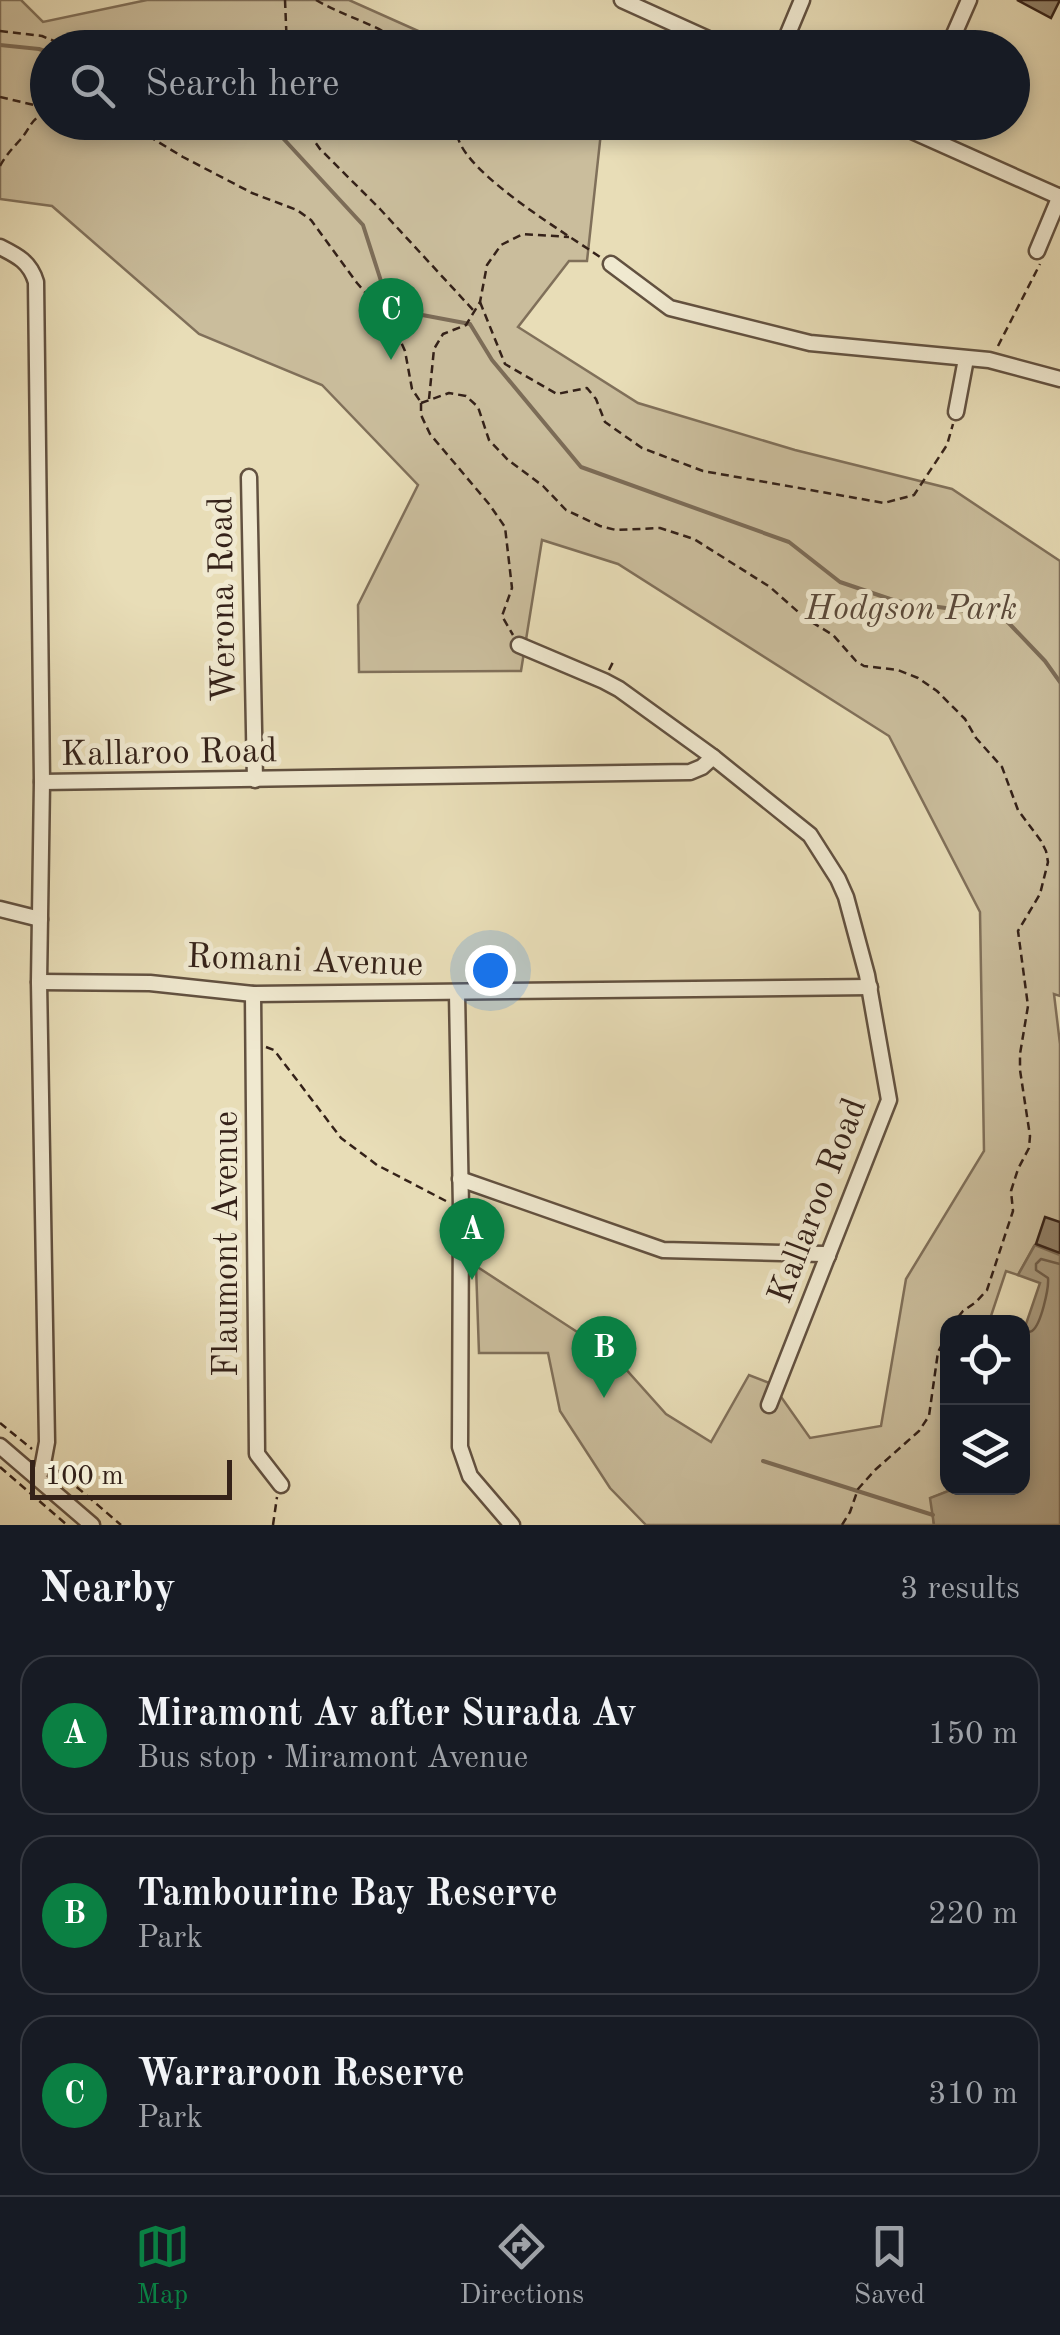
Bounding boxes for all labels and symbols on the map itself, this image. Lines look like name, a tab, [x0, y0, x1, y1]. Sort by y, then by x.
pin: C	[358, 278, 424, 360]
street label: Werona Road	[204, 496, 243, 702]
park label: Hodgson Park	[804, 592, 1017, 627]
street label: Kallaroo Road	[60, 734, 278, 773]
street label: Romani Avenue	[186, 940, 424, 983]
your location	[465, 945, 516, 996]
street label: Kallaroo Road	[763, 1093, 874, 1308]
street label: Flaumont Avenue	[210, 1111, 245, 1377]
pin: A	[440, 1198, 504, 1280]
pin: B	[572, 1316, 636, 1398]
scale bar	[30, 1455, 232, 1500]

